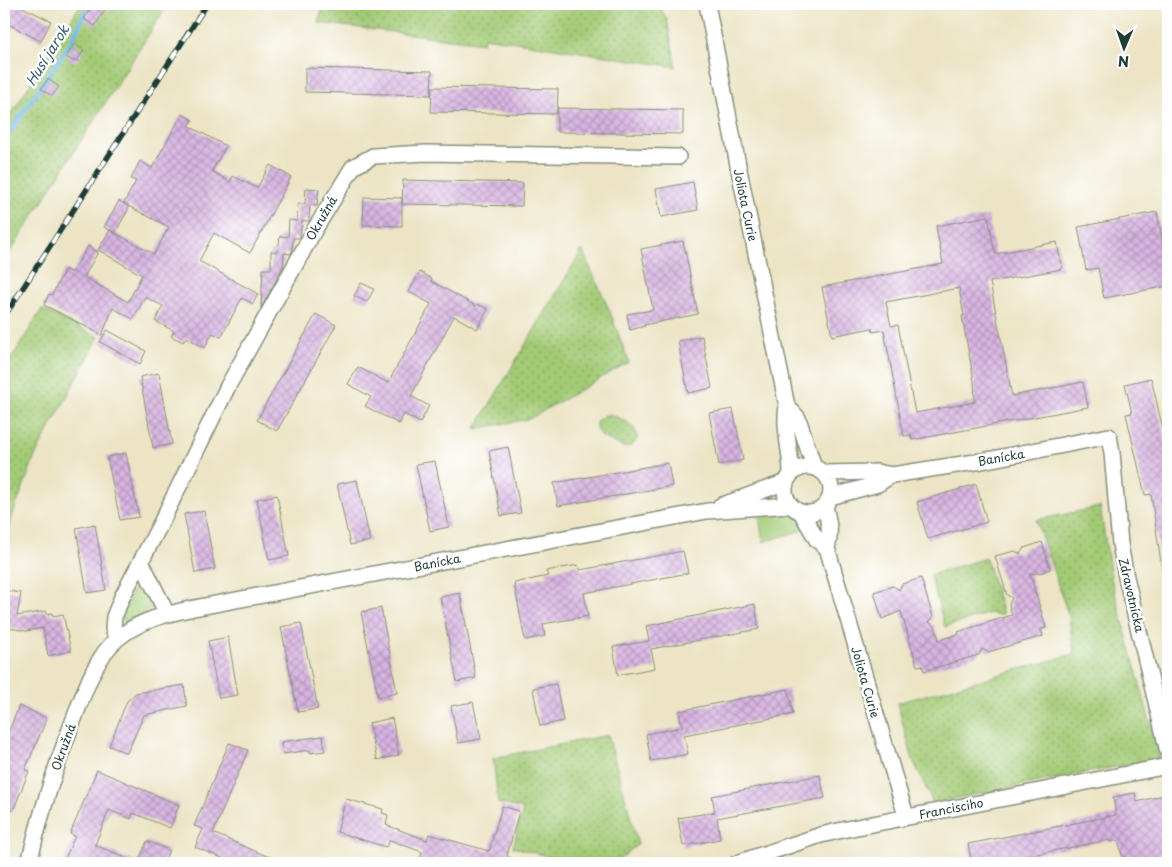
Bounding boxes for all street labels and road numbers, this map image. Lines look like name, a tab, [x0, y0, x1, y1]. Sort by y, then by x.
street label: Joliota Curie	[730, 167, 762, 243]
street label: Okružná	[301, 192, 341, 244]
street label: Banícka	[976, 444, 1026, 470]
street label: Banícka	[412, 549, 462, 575]
street label: Zdravotnícka	[1115, 556, 1149, 635]
street label: Joliota Curie	[847, 644, 885, 720]
street label: Okružná	[46, 721, 80, 773]
street label: Francisciho	[917, 793, 985, 823]

